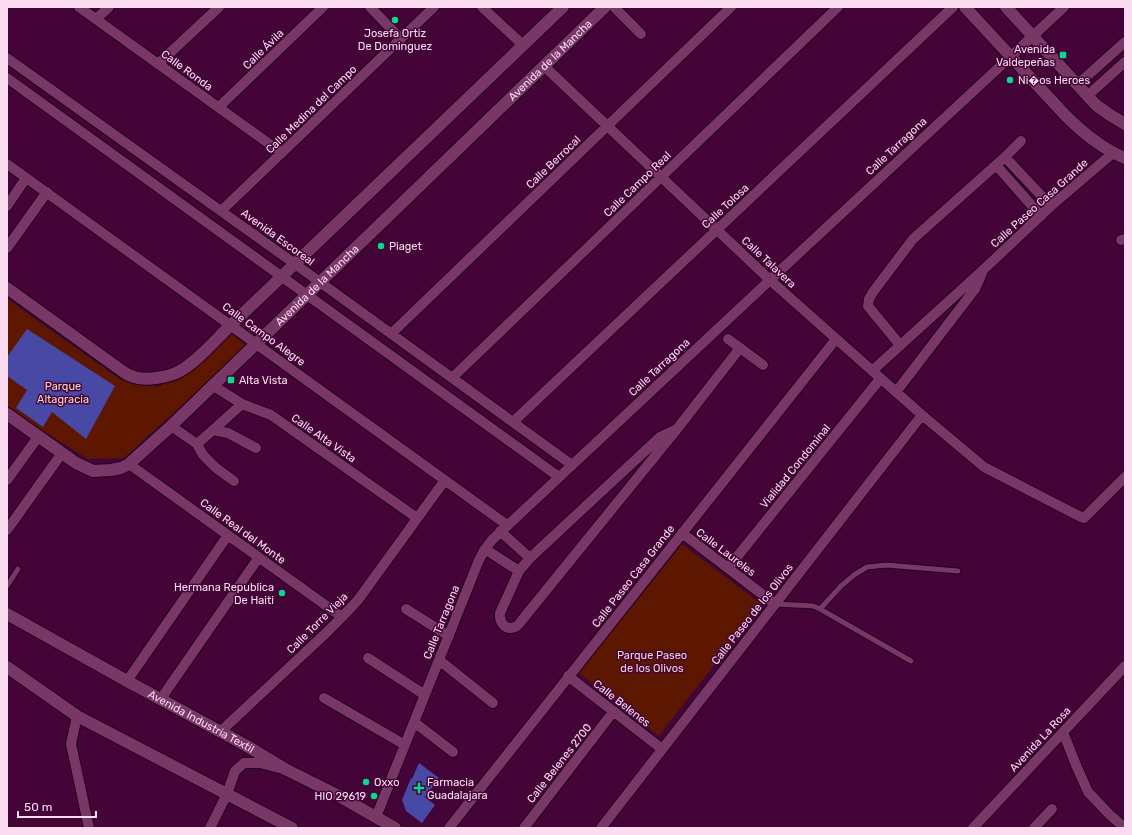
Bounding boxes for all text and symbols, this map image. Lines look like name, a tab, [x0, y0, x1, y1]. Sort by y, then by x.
marker: Josefa Ortiz De Dominguez	[390, 15, 400, 25]
street label: Avenida de la Mancha	[506, 17, 595, 104]
street label: Calle Ávila	[240, 27, 287, 72]
place label: Josefa Ortiz De Dominguez	[358, 27, 433, 53]
place label: Avenida Valdepeñas	[996, 43, 1055, 69]
street label: Calle Ronda	[158, 47, 215, 93]
marker: Avenida Valdepeñas	[1058, 50, 1068, 60]
street label: Calle Medina del Campo	[263, 63, 359, 156]
place label: Ni�os Heroes	[1018, 74, 1090, 87]
marker: Ni�os Heroes	[1005, 75, 1015, 85]
street label: Calle Tarragona	[863, 115, 930, 178]
street label: Calle Berrocal	[523, 133, 583, 192]
street label: Calle Campo Real	[601, 149, 674, 220]
street label: Calle Paseo Casa Grande	[988, 156, 1091, 250]
street label: Calle Tolosa	[699, 181, 752, 231]
street label: Avenida Escoreal	[239, 206, 317, 268]
street label: Calle Talavera	[739, 234, 799, 291]
place label: Piaget	[389, 240, 422, 253]
marker: Piaget	[376, 241, 386, 251]
street label: Avenida de la Mancha	[273, 242, 362, 329]
street label: Calle Campo Alegre	[220, 300, 308, 369]
street label: Calle Tarragona	[626, 336, 693, 399]
place label: Alta Vista	[239, 374, 288, 387]
marker: Alta Vista	[226, 375, 236, 385]
park label: Parque Altagracia	[37, 380, 89, 406]
street label: Calle Alta Vista	[289, 411, 359, 466]
street label: Vialidad Condominal	[758, 422, 833, 511]
street label: Calle Real del Monte	[197, 496, 288, 567]
street label: Calle Paseo Casa Grande	[589, 523, 677, 630]
street label: Calle Laureles	[693, 526, 758, 579]
street label: Calle Paseo de los Olivos	[709, 561, 796, 667]
place label: Hermana Republica De Haiti	[174, 581, 274, 607]
street label: Calle Tarragona	[421, 583, 462, 661]
marker: Hermana Republica De Haiti	[277, 588, 287, 598]
street label: Calle Torre Vieja	[284, 590, 350, 656]
park label: Parque Paseo de los Olivos	[617, 649, 687, 675]
street label: Calle Belenes	[591, 677, 653, 730]
street label: Avenida Industria Textil	[146, 688, 257, 756]
street label: Avenida La Rosa	[1007, 704, 1074, 774]
street label: Calle Belenes 2700	[524, 721, 594, 806]
place label: Oxxo	[374, 776, 399, 789]
place label: Farmacia Guadalajara	[427, 776, 488, 802]
marker: Oxxo	[361, 777, 371, 787]
marker: Farmacia Guadalajara	[414, 783, 424, 793]
place label: HIO 29619	[315, 790, 366, 803]
marker: HIO 29619	[369, 791, 379, 801]
scale bar	[18, 793, 96, 819]
text: 50 m	[24, 800, 52, 814]

